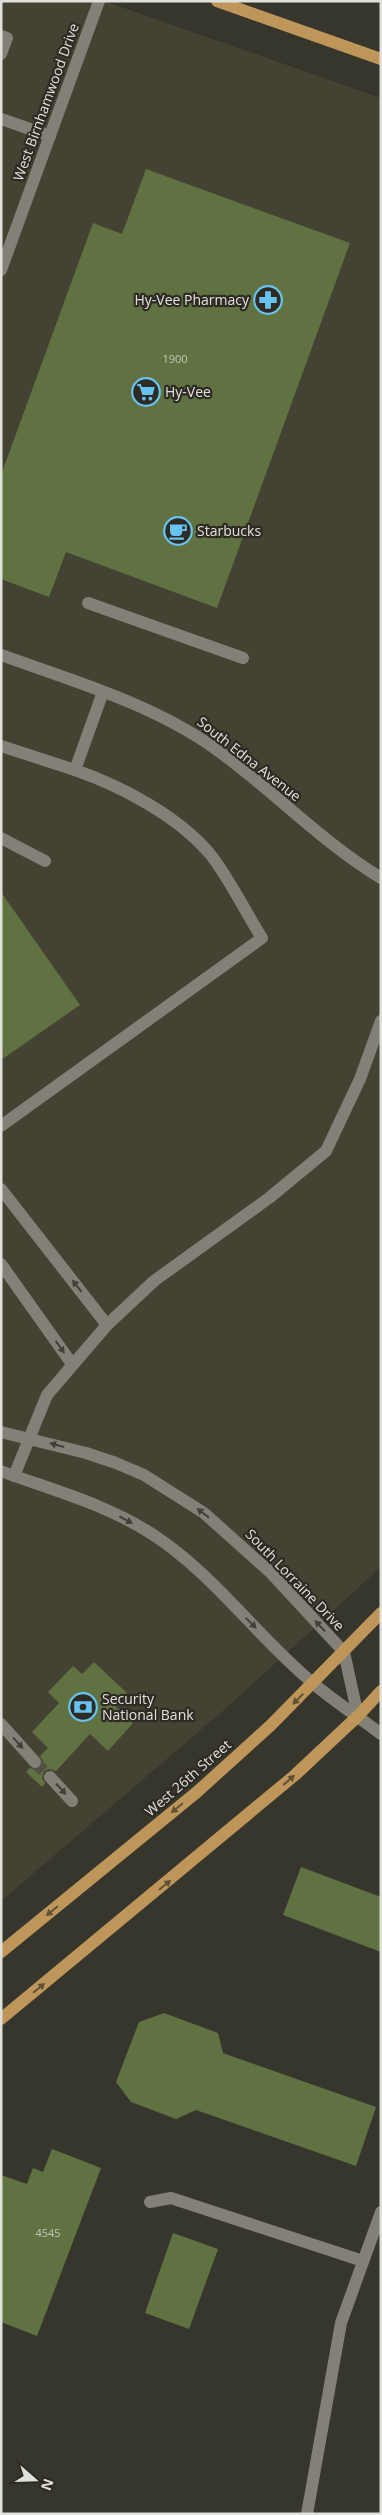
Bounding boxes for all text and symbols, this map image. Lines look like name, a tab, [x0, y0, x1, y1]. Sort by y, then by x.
street label: West Birnhamwood Drive	[8, 20, 83, 183]
pharmacy icon: Hy-Vee Pharmacy	[253, 285, 283, 315]
place label: Hy-Vee Pharmacy	[134, 290, 250, 309]
house number: 1900	[162, 351, 188, 366]
supermarket icon: Hy-Vee	[131, 377, 161, 407]
place label: Hy-Vee	[165, 382, 211, 401]
cafe icon: Starbucks	[163, 516, 193, 546]
place label: Starbucks	[197, 521, 261, 540]
street label: South Edna Avenue	[193, 712, 305, 805]
one-way arrow	[72, 1280, 83, 1293]
one-way arrow	[55, 1340, 65, 1353]
one-way arrow	[50, 1441, 65, 1449]
one-way arrow	[196, 1508, 210, 1518]
one-way arrow	[119, 1516, 134, 1524]
street label: South Lorraine Drive	[242, 1525, 349, 1635]
one-way arrow	[245, 1617, 257, 1629]
one-way arrow	[314, 1620, 326, 1632]
place label: Security National Bank	[102, 1689, 194, 1724]
bank icon: Security National Bank	[68, 1692, 98, 1722]
one-way arrow	[292, 1693, 304, 1705]
street label: West 26th Street	[141, 1735, 235, 1820]
one-way arrow	[12, 1737, 24, 1749]
one-way arrow	[282, 1775, 295, 1786]
one-way arrow	[55, 1783, 67, 1795]
one-way arrow	[171, 1802, 183, 1813]
one-way arrow	[158, 1880, 171, 1891]
one-way arrow	[45, 1906, 58, 1917]
one-way arrow	[32, 1983, 45, 1994]
house number: 4545	[35, 2225, 61, 2240]
north arrow	[10, 2455, 60, 2505]
text: N	[37, 2476, 59, 2493]

